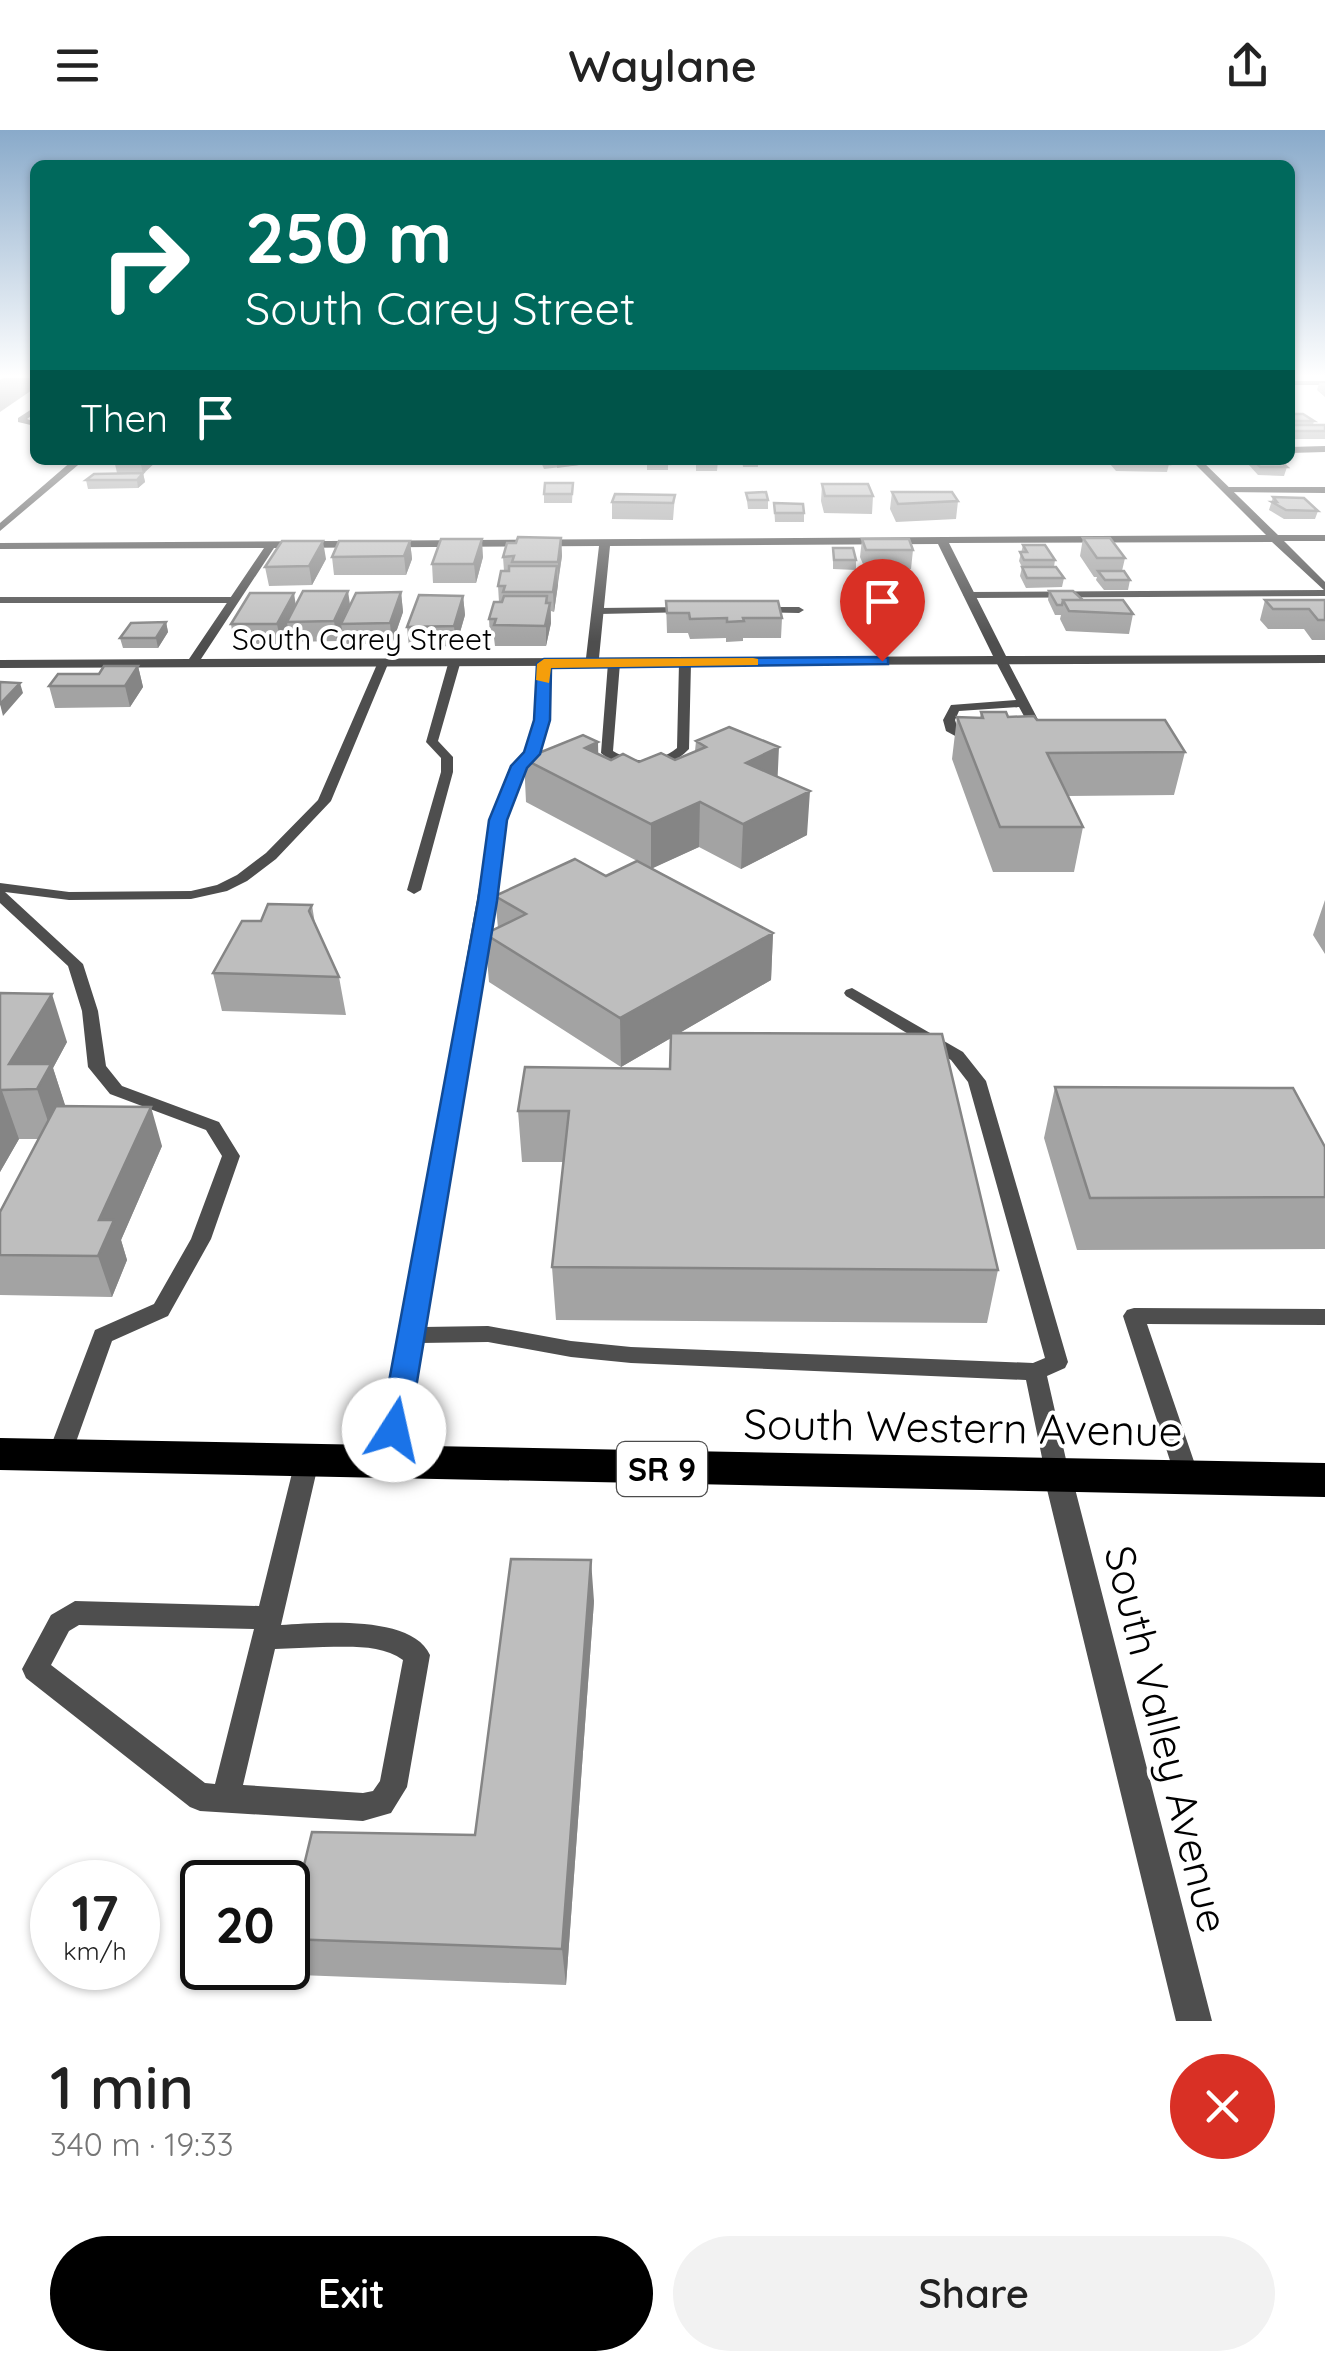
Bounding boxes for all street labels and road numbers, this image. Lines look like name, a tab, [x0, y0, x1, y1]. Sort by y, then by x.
street label: South Carey Street	[232, 620, 492, 658]
street label: South Western Avenue	[743, 1397, 1183, 1457]
road number: SR 9	[617, 1442, 707, 1496]
street label: South Valley Avenue	[1093, 1540, 1241, 1938]

